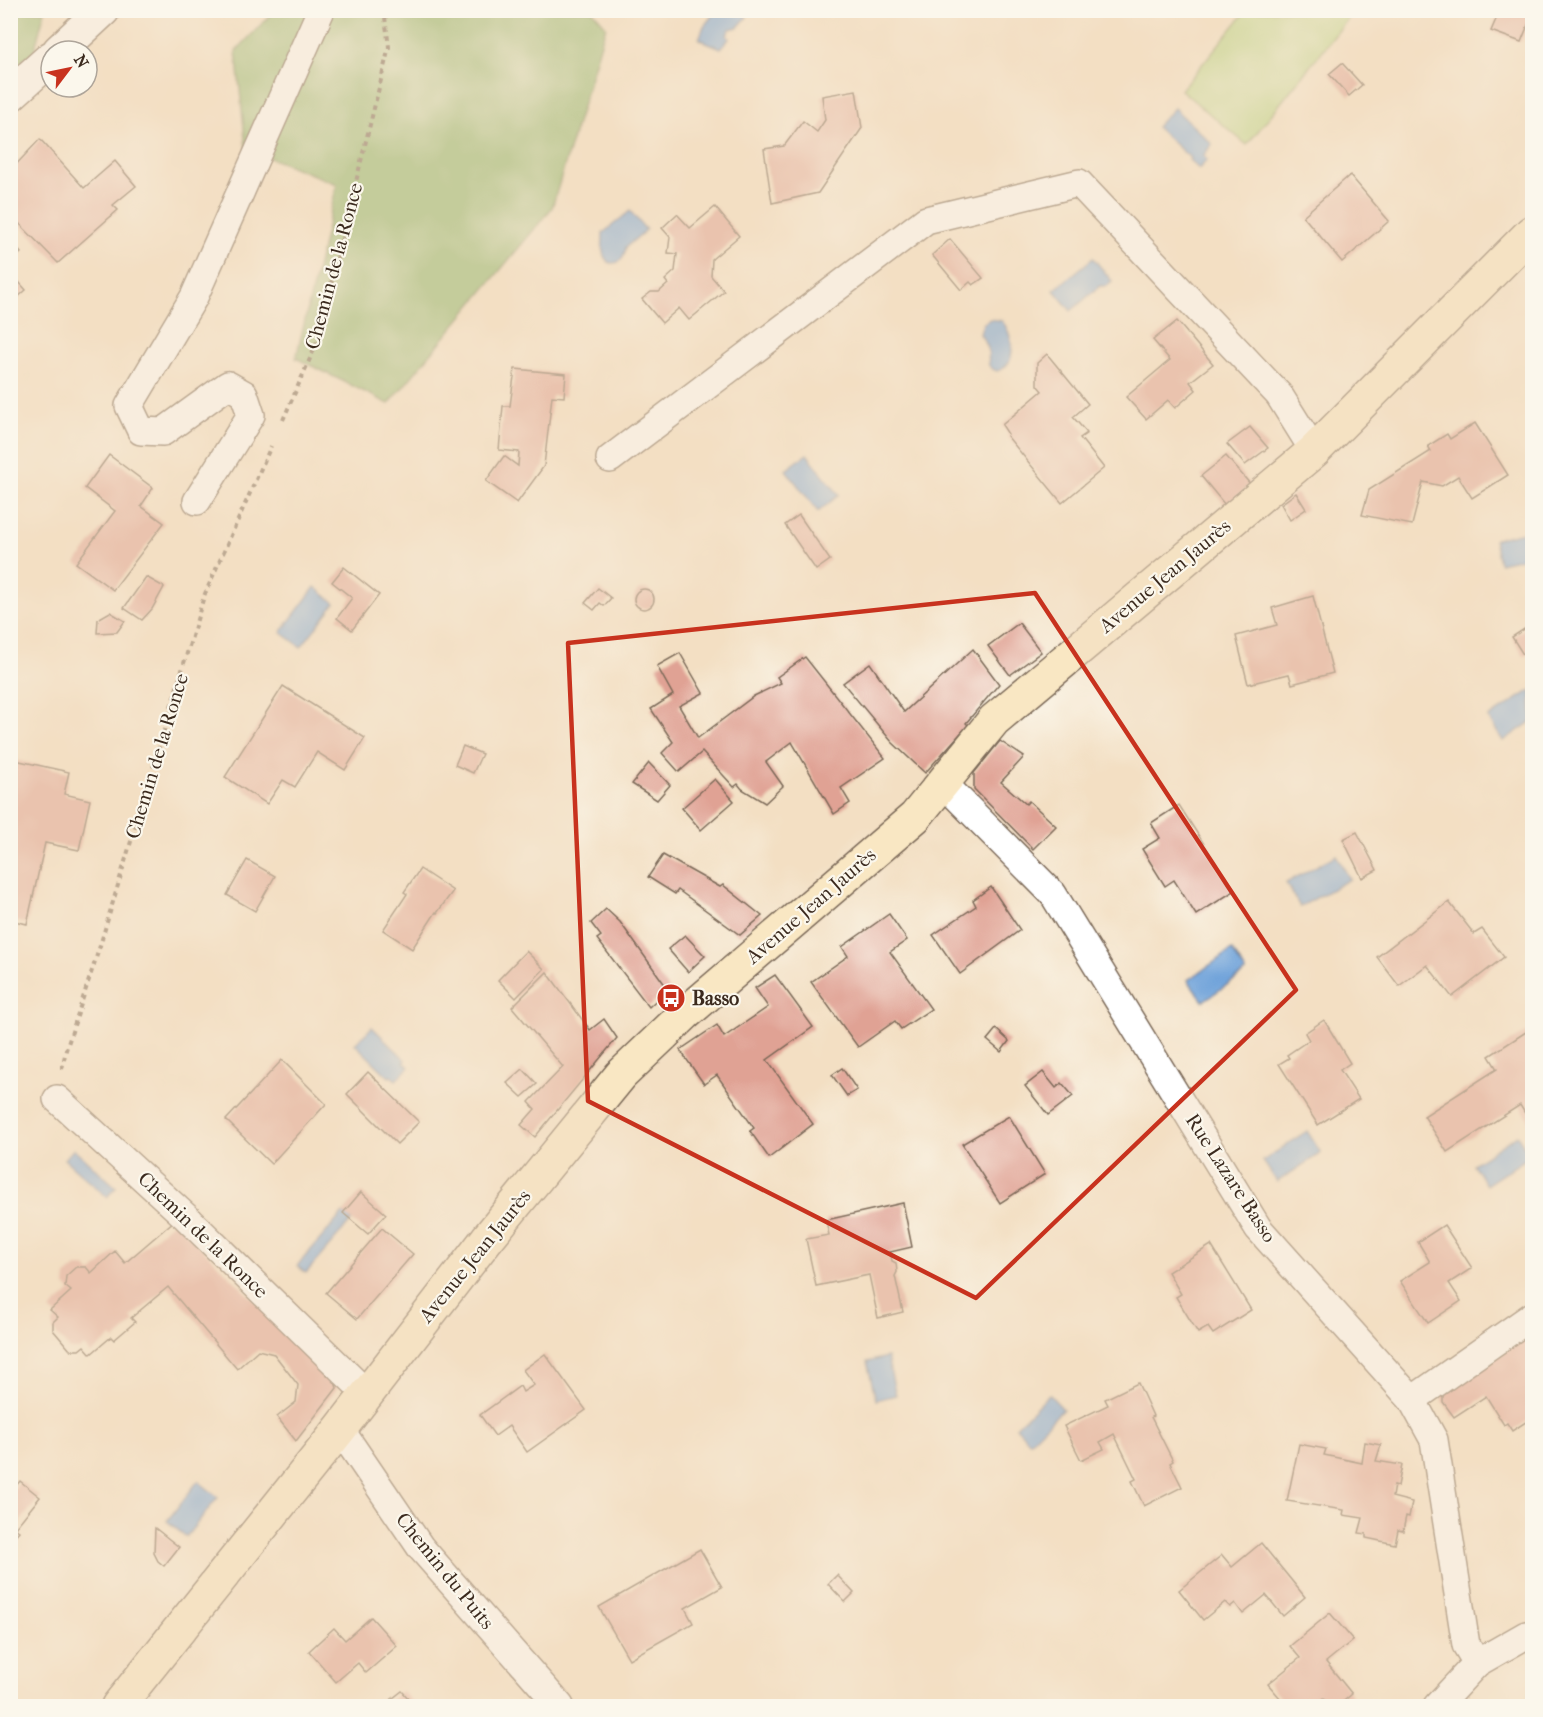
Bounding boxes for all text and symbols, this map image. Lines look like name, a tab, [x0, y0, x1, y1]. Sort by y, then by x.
north arrow	[39, 39, 99, 99]
text: N	[70, 51, 93, 72]
street label: Chemin de la Ronce	[301, 180, 367, 352]
street label: Avenue Jean Jaurès	[1094, 514, 1235, 638]
street label: Chemin de la Ronce	[121, 671, 193, 841]
street label: Avenue Jean Jaurès	[741, 843, 881, 969]
bus stop icon: Basso	[655, 982, 687, 1014]
place label: Basso	[692, 987, 739, 1010]
street label: Rue Lazare Basso	[1181, 1109, 1281, 1247]
street label: Chemin de la Ronce	[133, 1167, 273, 1303]
street label: Avenue Jean Jaurès	[414, 1185, 536, 1328]
street label: Chemin du Puits	[391, 1508, 499, 1634]

